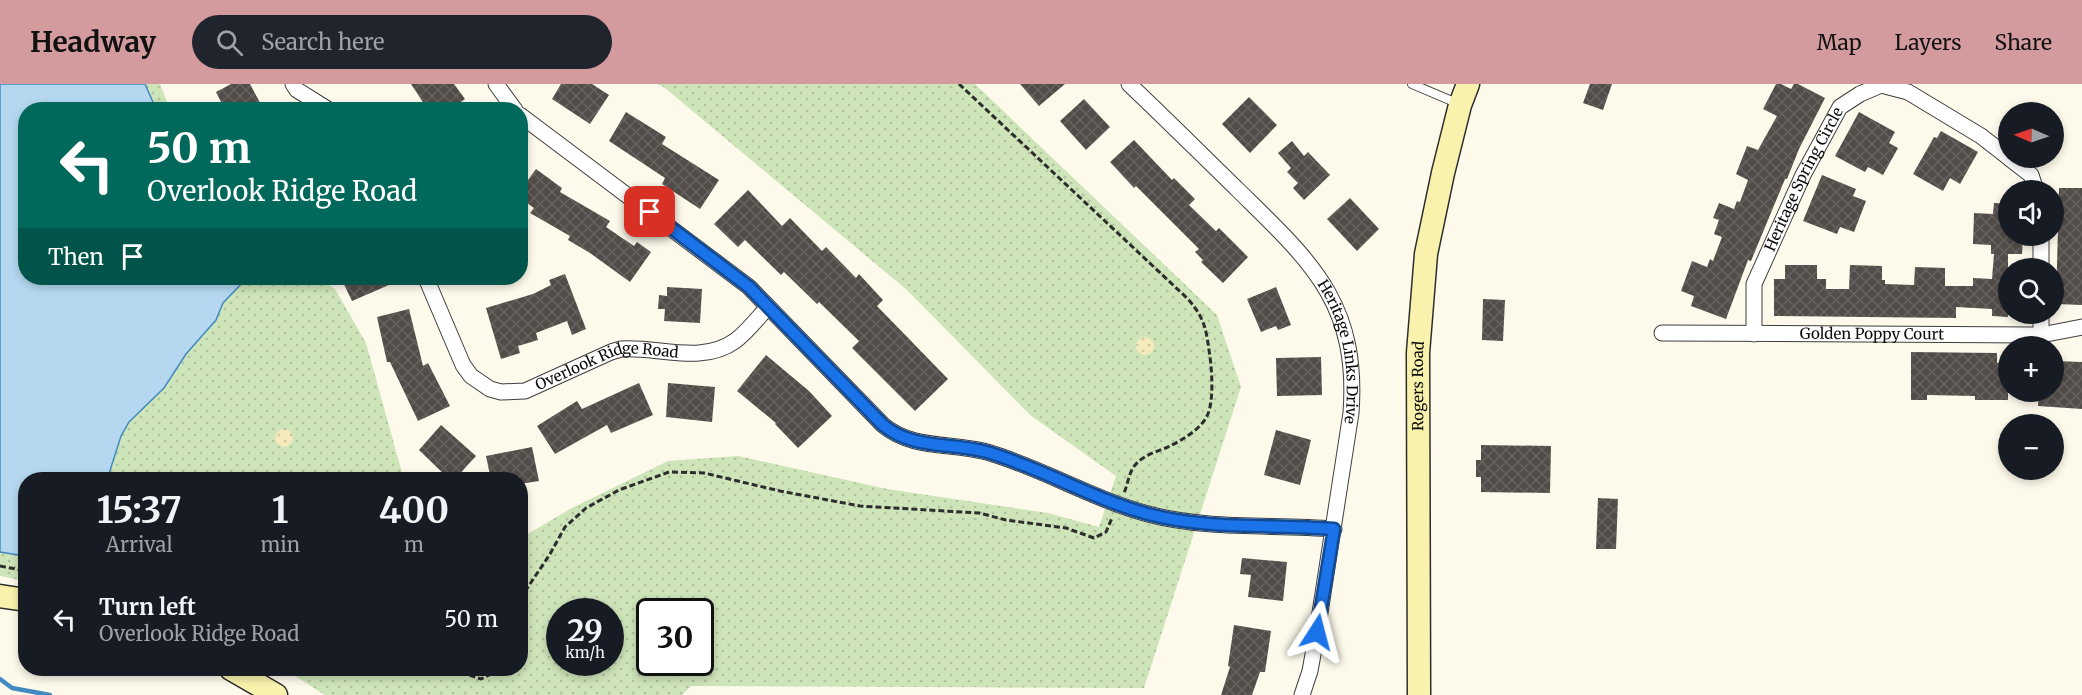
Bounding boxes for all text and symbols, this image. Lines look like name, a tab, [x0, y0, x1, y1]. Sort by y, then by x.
search box	[192, 15, 612, 69]
text: Headway	[30, 24, 156, 60]
icon: search	[213, 26, 246, 59]
text: Search here	[261, 28, 385, 56]
text: Map	[1817, 29, 1862, 56]
text: Layers	[1895, 29, 1962, 56]
text: Share	[1995, 29, 2052, 56]
north arrow	[1998, 102, 2064, 168]
map controls	[1998, 102, 2064, 480]
street label: Heritage Spring Circle	[1760, 104, 1847, 254]
text: 50 m	[147, 122, 251, 174]
icon: left	[48, 126, 126, 204]
text: Overlook Ridge Road	[147, 174, 417, 208]
button: sound	[1998, 180, 2064, 246]
pin	[624, 186, 675, 237]
icon: arrive	[633, 195, 666, 228]
icon: arrive	[116, 240, 149, 273]
text: Then	[48, 243, 104, 271]
button: search	[1998, 258, 2064, 324]
street label: Heritage Links Drive	[1314, 276, 1362, 426]
street label: Golden Poppy Court	[1800, 324, 1944, 343]
button: +	[1998, 336, 2064, 402]
street label: Overlook Ridge Road	[532, 339, 679, 394]
street label: Rogers Road	[1408, 340, 1428, 431]
button: −	[1998, 414, 2064, 480]
text: 15:37	[97, 488, 182, 533]
text: 1	[272, 488, 289, 533]
text: 400	[379, 488, 449, 533]
text: Arrival	[106, 532, 173, 557]
text: min	[260, 532, 300, 557]
text: m	[404, 532, 424, 557]
text: Turn left	[99, 593, 196, 621]
speed limit sign: 30	[636, 598, 714, 676]
position arrow	[1285, 600, 1349, 664]
icon: left	[48, 603, 81, 636]
text: 50 m	[444, 605, 498, 633]
text: 29	[567, 611, 603, 649]
text: Overlook Ridge Road	[99, 621, 299, 646]
text: km/h	[565, 643, 605, 662]

